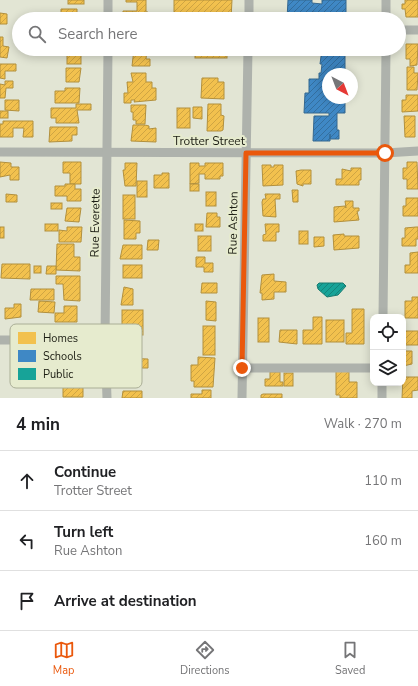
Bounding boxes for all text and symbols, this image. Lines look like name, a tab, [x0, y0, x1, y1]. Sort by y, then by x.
search box	[12, 12, 406, 56]
icon: search	[26, 23, 48, 45]
text: Search here	[58, 24, 138, 44]
north arrow	[322, 68, 358, 104]
street label: Trotter Street	[173, 133, 246, 149]
route start	[376, 144, 394, 162]
street label: Rue Everette	[86, 188, 104, 258]
street label: Rue Ashton	[224, 191, 242, 255]
map controls	[370, 314, 406, 386]
button: locate	[370, 314, 406, 350]
legend	[10, 324, 142, 388]
text: Homes	[43, 331, 78, 346]
text: Schools	[43, 349, 82, 364]
button: layers	[370, 350, 406, 386]
route end	[233, 359, 251, 377]
text: Public	[43, 367, 73, 382]
text: 4 min	[16, 413, 60, 436]
text: Walk · 270 m	[324, 415, 402, 433]
text: Continue	[54, 462, 116, 482]
icon: ahead	[16, 470, 38, 492]
text: 110 m	[364, 472, 402, 490]
text: Trotter Street	[54, 482, 132, 500]
text: Turn left	[54, 522, 113, 542]
icon: left	[16, 530, 38, 552]
text: 160 m	[364, 532, 402, 550]
text: Rue Ashton	[54, 542, 122, 560]
icon: arrive	[16, 590, 38, 612]
text: Arrive at destination	[54, 591, 197, 611]
tab: Map	[53, 639, 75, 678]
tab: Directions	[180, 639, 230, 678]
tab: Saved	[335, 639, 365, 678]

